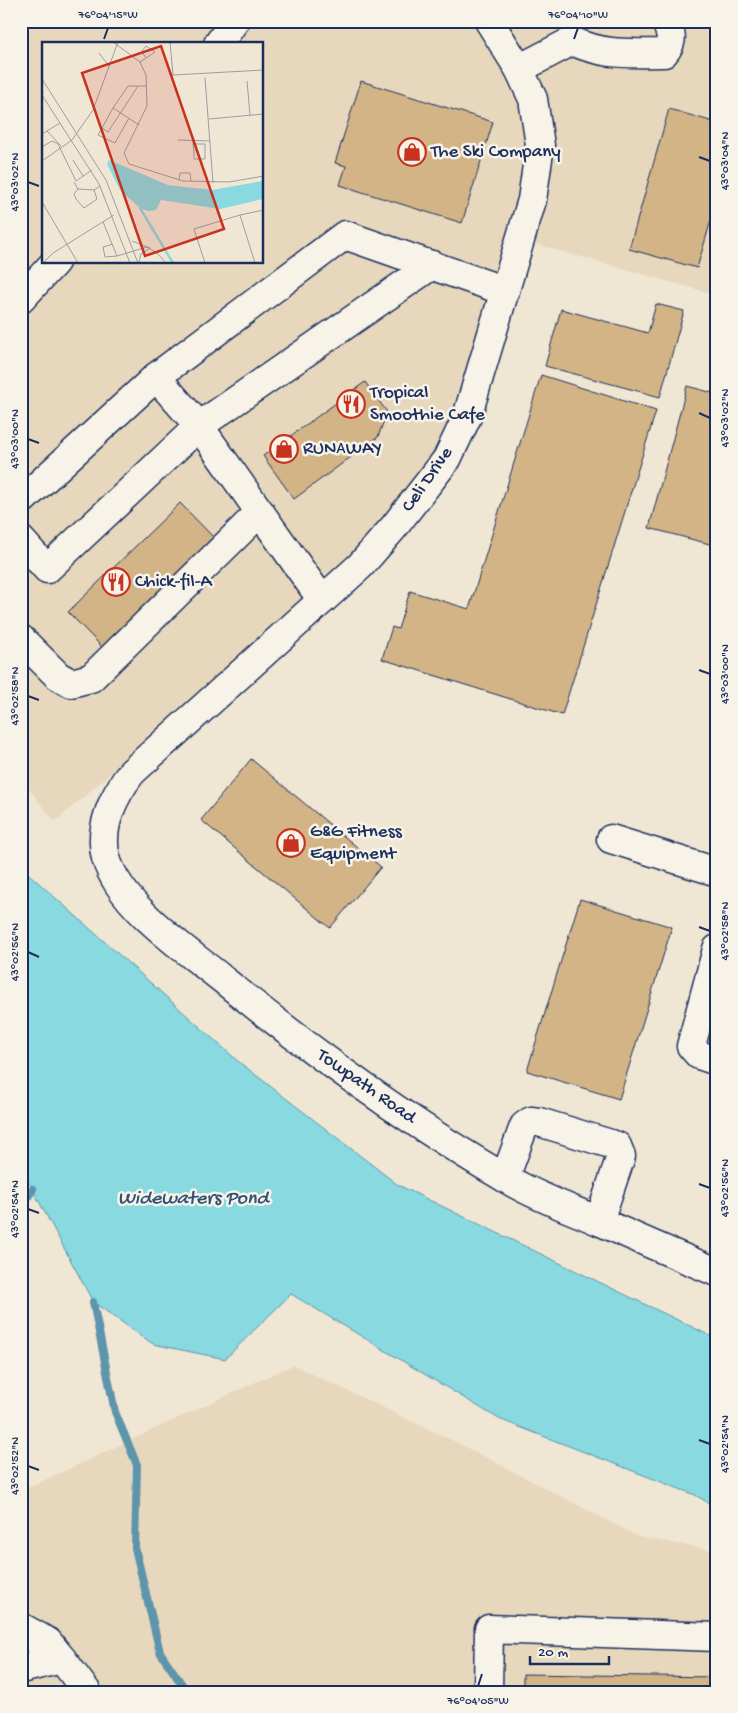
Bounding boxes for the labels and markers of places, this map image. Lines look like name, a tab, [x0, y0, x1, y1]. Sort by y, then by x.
shop icon: The Ski Company	[397, 137, 427, 167]
place label: The Ski Company	[430, 141, 561, 164]
place label: Tropical Smoothie Cafe	[369, 382, 485, 427]
restaurant icon: Tropical Smoothie Cafe	[336, 389, 366, 419]
shop icon: RUNᴀWAY	[269, 434, 299, 464]
place label: RUNᴀWAY	[303, 438, 382, 461]
restaurant icon: Chick-fil-A	[101, 567, 131, 597]
place label: Chick-fil-A	[135, 571, 214, 594]
place label: G&G Fitness Equipment	[310, 821, 403, 866]
shop icon: G&G Fitness Equipment	[276, 828, 306, 858]

